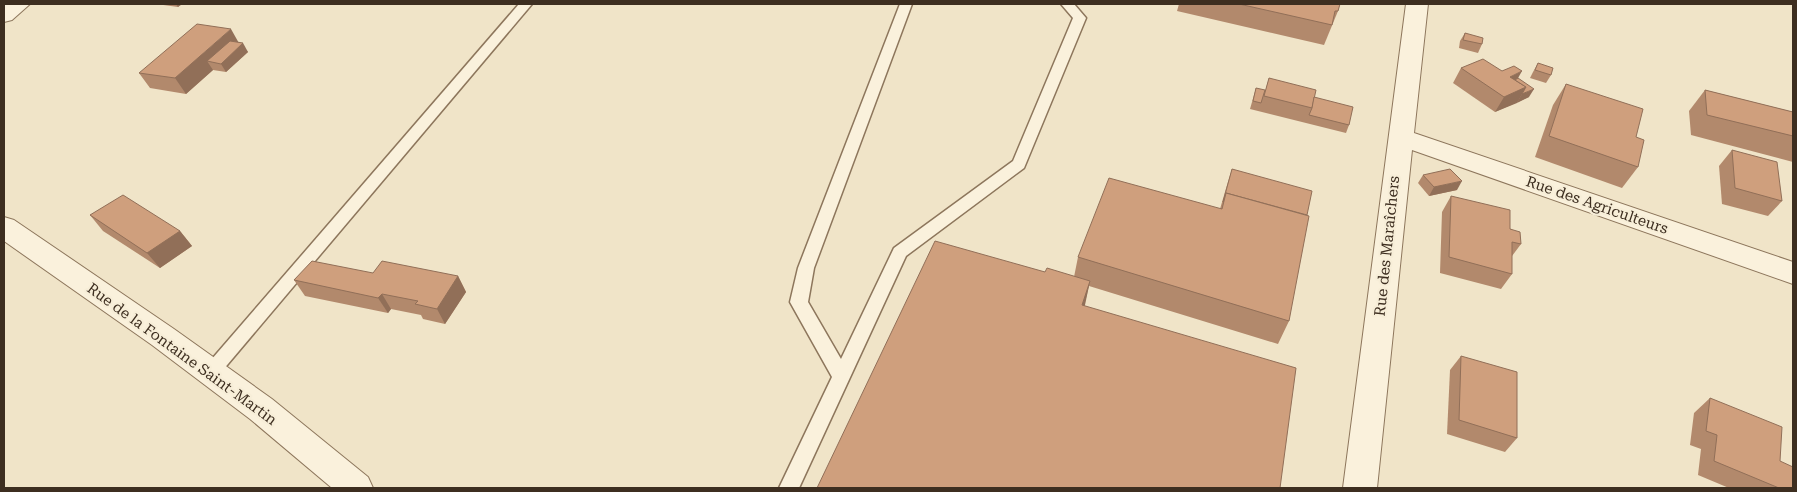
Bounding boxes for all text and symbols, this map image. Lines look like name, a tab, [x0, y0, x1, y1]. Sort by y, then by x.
street label: Rue des Agriculteurs	[1524, 172, 1670, 238]
street label: Rue des Maraîchers	[1371, 175, 1403, 317]
street label: Rue de la Fontaine Saint-Martin	[84, 279, 281, 429]

